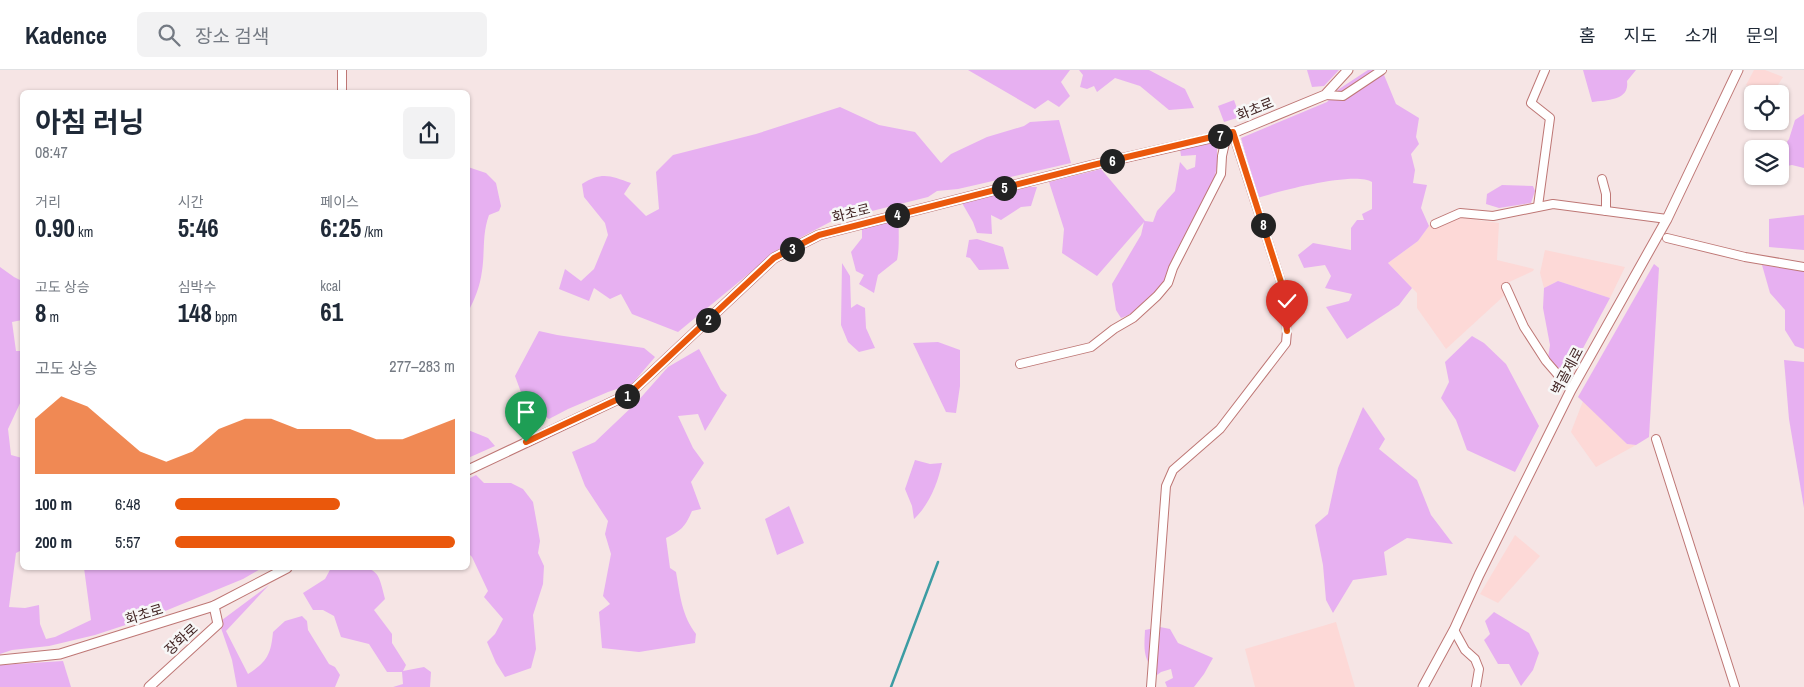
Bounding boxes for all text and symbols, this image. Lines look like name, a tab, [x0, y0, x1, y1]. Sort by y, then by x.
search box	[137, 12, 487, 57]
text: Kadence	[25, 19, 107, 51]
icon: search	[155, 21, 183, 49]
text: 장소 검색	[195, 23, 269, 49]
text: 홈	[1579, 23, 1596, 48]
text: 지도	[1624, 23, 1657, 48]
text: 소개	[1685, 23, 1718, 48]
text: 문의	[1746, 23, 1779, 48]
map controls	[1744, 85, 1789, 185]
button: locate	[1744, 85, 1789, 130]
street label: 화초로	[1234, 93, 1276, 125]
text: 아침 러닝	[35, 103, 144, 141]
button: share	[403, 107, 455, 159]
pin: 7	[1208, 124, 1232, 148]
text: 7	[1217, 127, 1224, 145]
button: layers	[1744, 140, 1789, 185]
text: 08:47	[35, 141, 68, 163]
pin: 6	[1100, 148, 1124, 174]
text: 6	[1109, 152, 1116, 170]
pin: 5	[992, 176, 1016, 200]
text: 5	[1001, 179, 1008, 197]
text: 거리	[35, 193, 61, 211]
text: 시간	[178, 193, 203, 211]
text: 페이스	[320, 193, 359, 211]
street label: 화초로	[830, 200, 872, 226]
pin: 4	[884, 202, 910, 228]
text: 4	[894, 206, 901, 224]
text: 0.90	[35, 211, 75, 245]
text: 5:46	[178, 211, 219, 245]
text: 6:25	[320, 211, 361, 245]
pin: 8	[1250, 212, 1276, 238]
text: 8	[1260, 216, 1267, 234]
text: km	[75, 223, 93, 241]
text: /km	[361, 223, 383, 241]
pin: 3	[780, 236, 804, 262]
text: 3	[789, 240, 796, 258]
text: kcal	[320, 277, 341, 295]
text: 고도 상승	[35, 278, 90, 296]
text: 심박수	[178, 278, 216, 296]
pin	[1266, 280, 1308, 331]
icon: check	[1273, 287, 1301, 315]
text: 61	[320, 295, 343, 329]
text: 8	[35, 296, 46, 330]
text: 148	[178, 296, 212, 330]
text: m	[46, 308, 59, 326]
text: bpm	[212, 308, 237, 326]
pin: 2	[696, 308, 720, 332]
text: 2	[705, 311, 712, 329]
street label: 벽골제로	[1547, 344, 1587, 398]
text: 277–283 m	[389, 355, 455, 377]
text: 고도 상승	[35, 357, 98, 379]
pin: 1	[614, 384, 640, 408]
text: 1	[624, 387, 631, 405]
pin	[505, 391, 547, 442]
icon: arrive	[512, 398, 540, 426]
text: 100 m	[35, 493, 72, 515]
text: 6:48	[115, 493, 141, 515]
text: 200 m	[35, 531, 72, 553]
text: 5:57	[115, 531, 141, 553]
street label: 화초로	[123, 600, 165, 628]
street label: 장화로	[161, 619, 201, 659]

